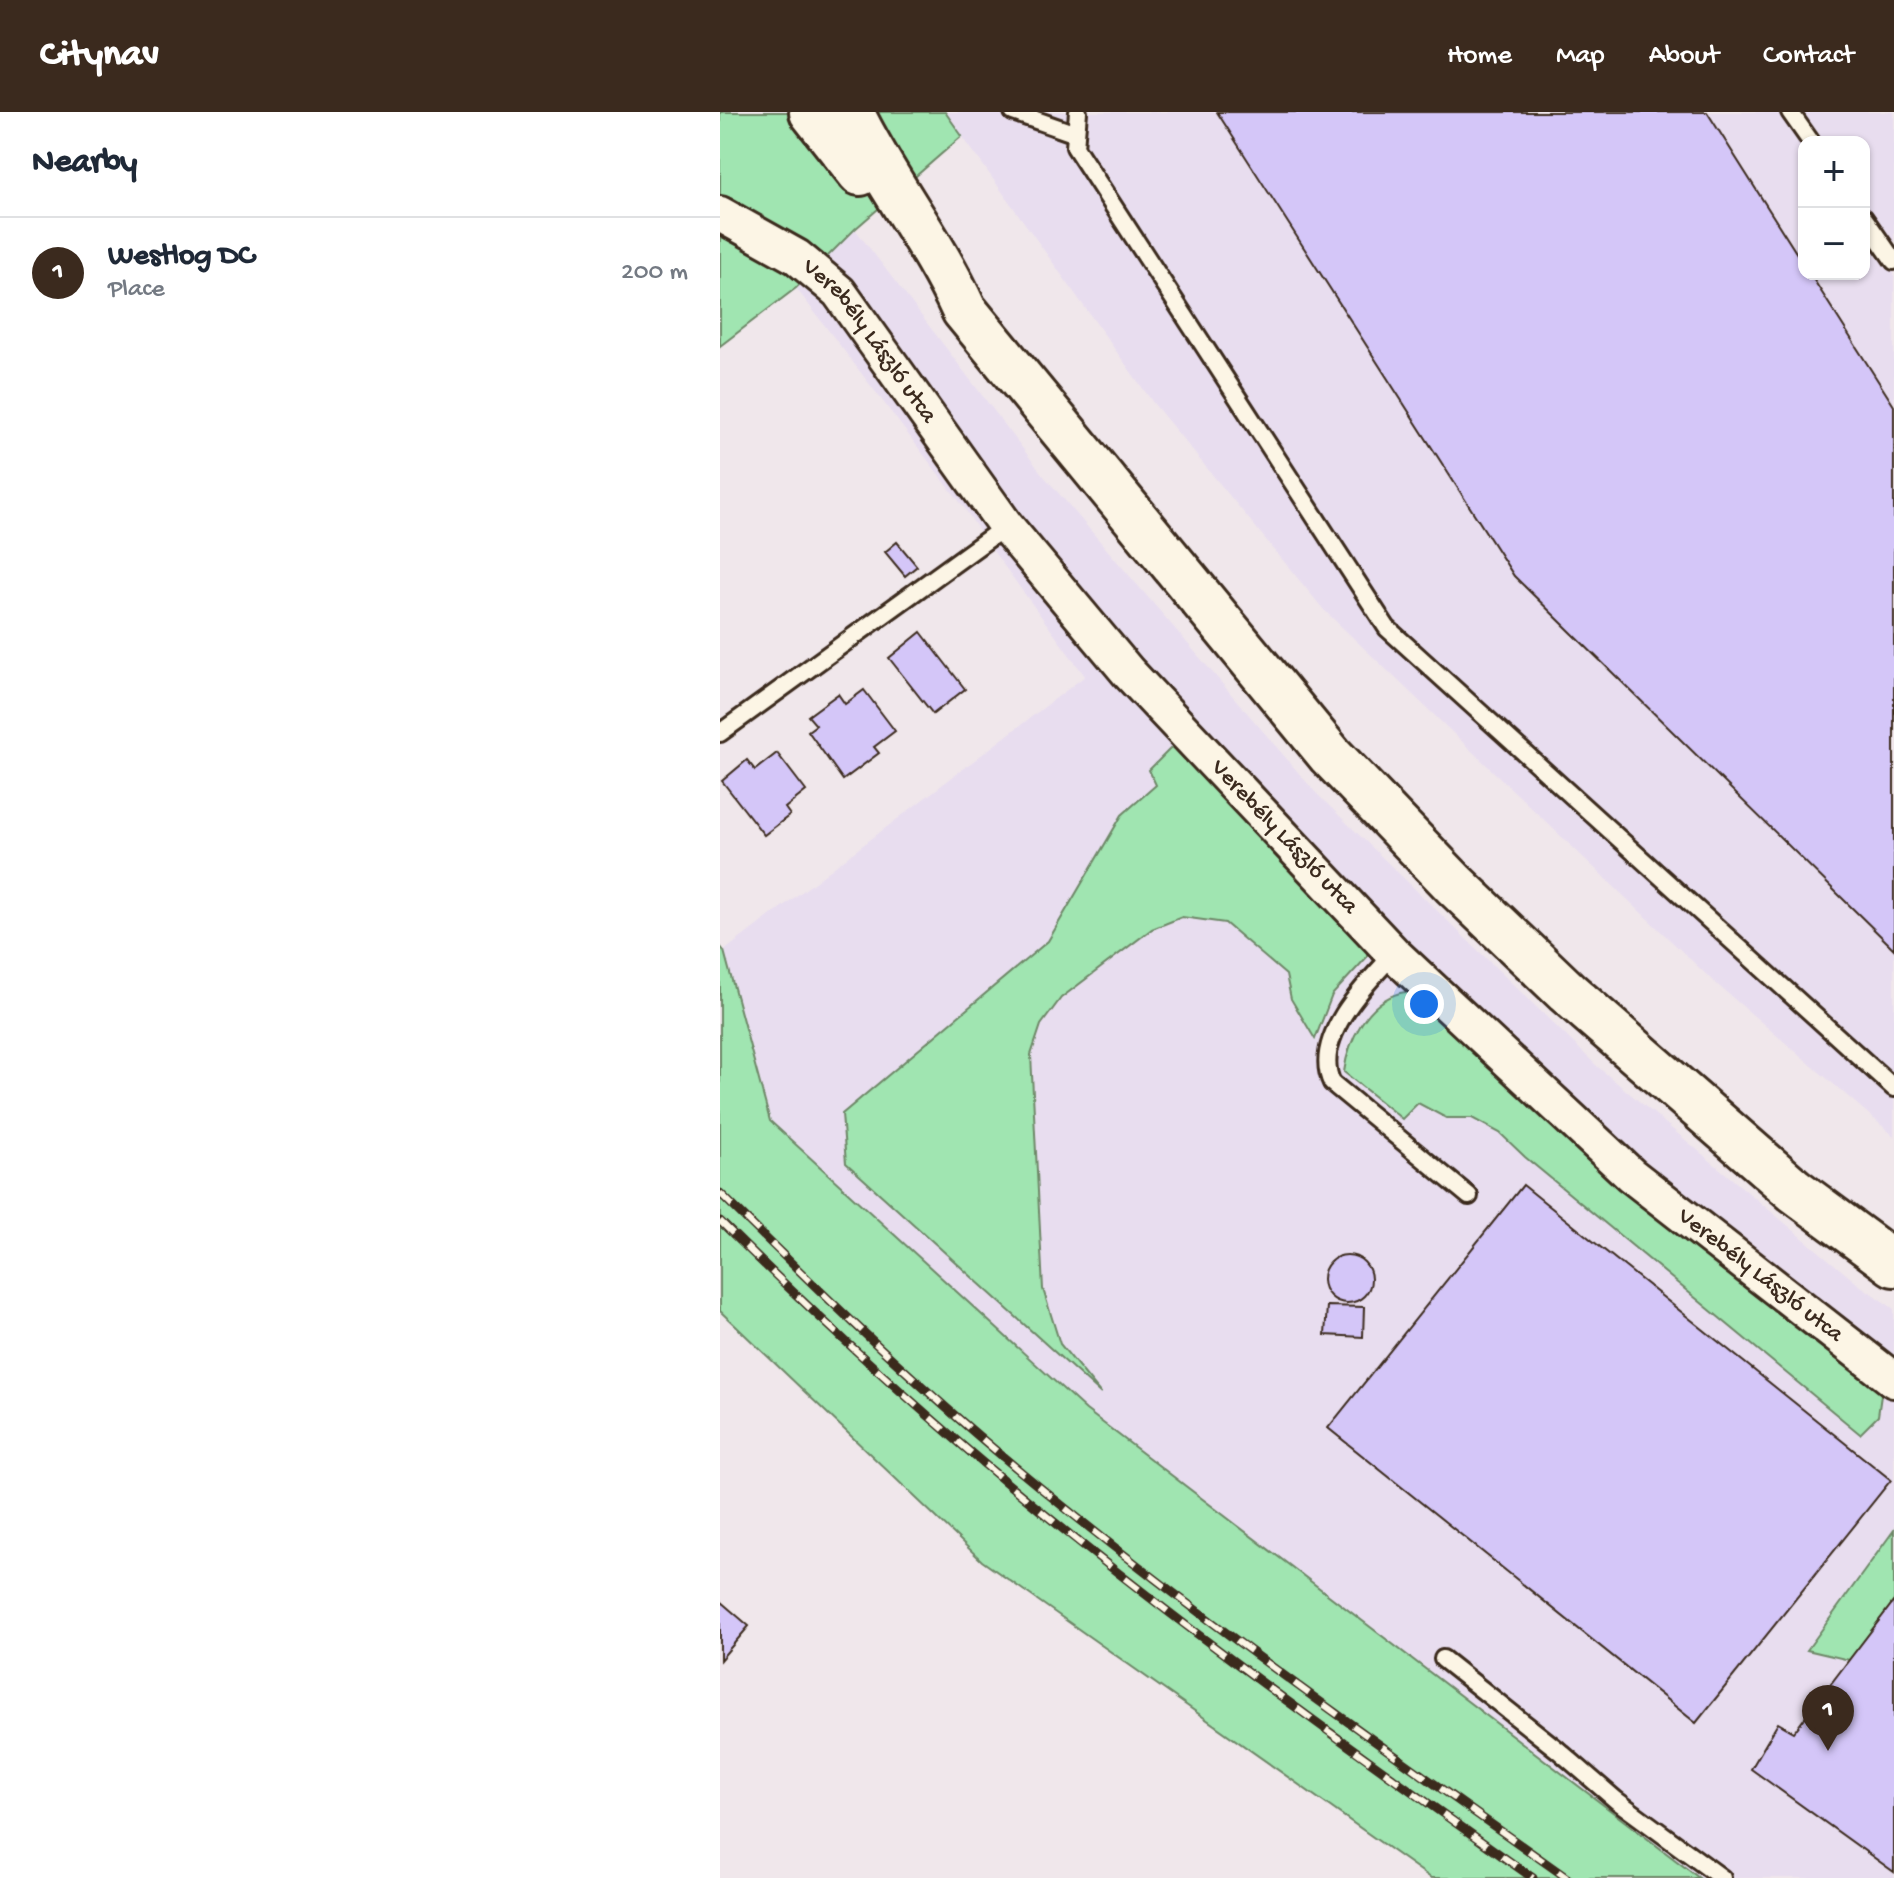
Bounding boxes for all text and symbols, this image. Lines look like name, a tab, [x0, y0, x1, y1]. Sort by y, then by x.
text: Citynav	[40, 34, 159, 78]
text: Home	[1447, 40, 1512, 73]
text: Map	[1556, 40, 1605, 73]
text: About	[1649, 40, 1719, 73]
text: Contact	[1763, 40, 1854, 73]
map controls	[1798, 136, 1870, 280]
button: +	[1798, 136, 1870, 208]
text: Nearby	[32, 144, 137, 184]
button: −	[1798, 208, 1870, 280]
text: Westlog DC	[108, 240, 254, 275]
street label: Verebély László utca	[795, 252, 943, 430]
text: 1	[53, 258, 63, 289]
text: 200 m	[621, 258, 688, 289]
text: Place	[108, 275, 165, 306]
street label: Verebély László utca	[1203, 753, 1364, 921]
your location	[1404, 984, 1444, 1024]
street label: Verebély László utca	[1671, 1201, 1849, 1350]
pin: 1	[1802, 1685, 1854, 1751]

